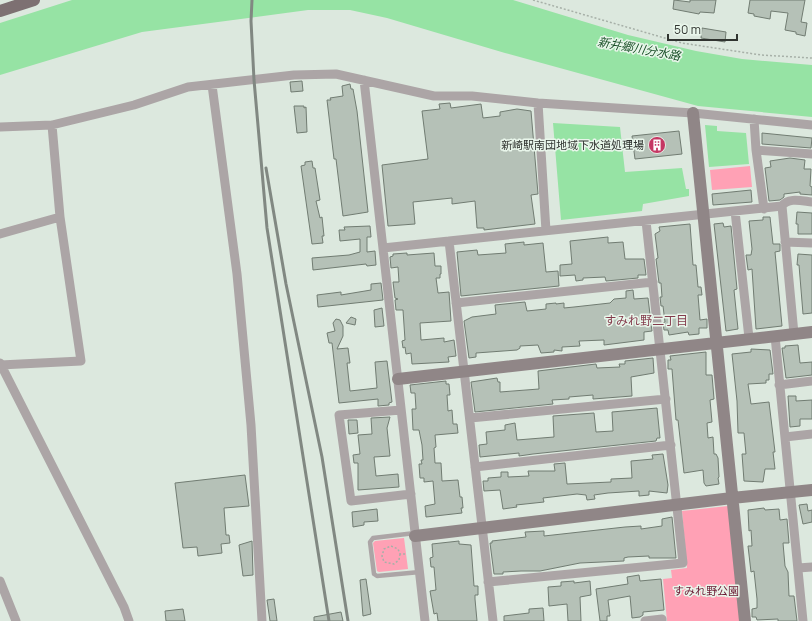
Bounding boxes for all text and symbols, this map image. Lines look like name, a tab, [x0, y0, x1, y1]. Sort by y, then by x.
scale bar	[668, 16, 737, 42]
text: 50 m	[674, 21, 701, 38]
water label: 新井郷川分水路	[596, 33, 683, 64]
building icon: 新崎駅南団地域下水道処理場	[647, 135, 667, 155]
place label: 新崎駅南団地域下水道処理場	[501, 137, 644, 152]
district label: すみれ野二丁目	[604, 312, 688, 329]
park label: すみれ野公園	[673, 583, 739, 598]

